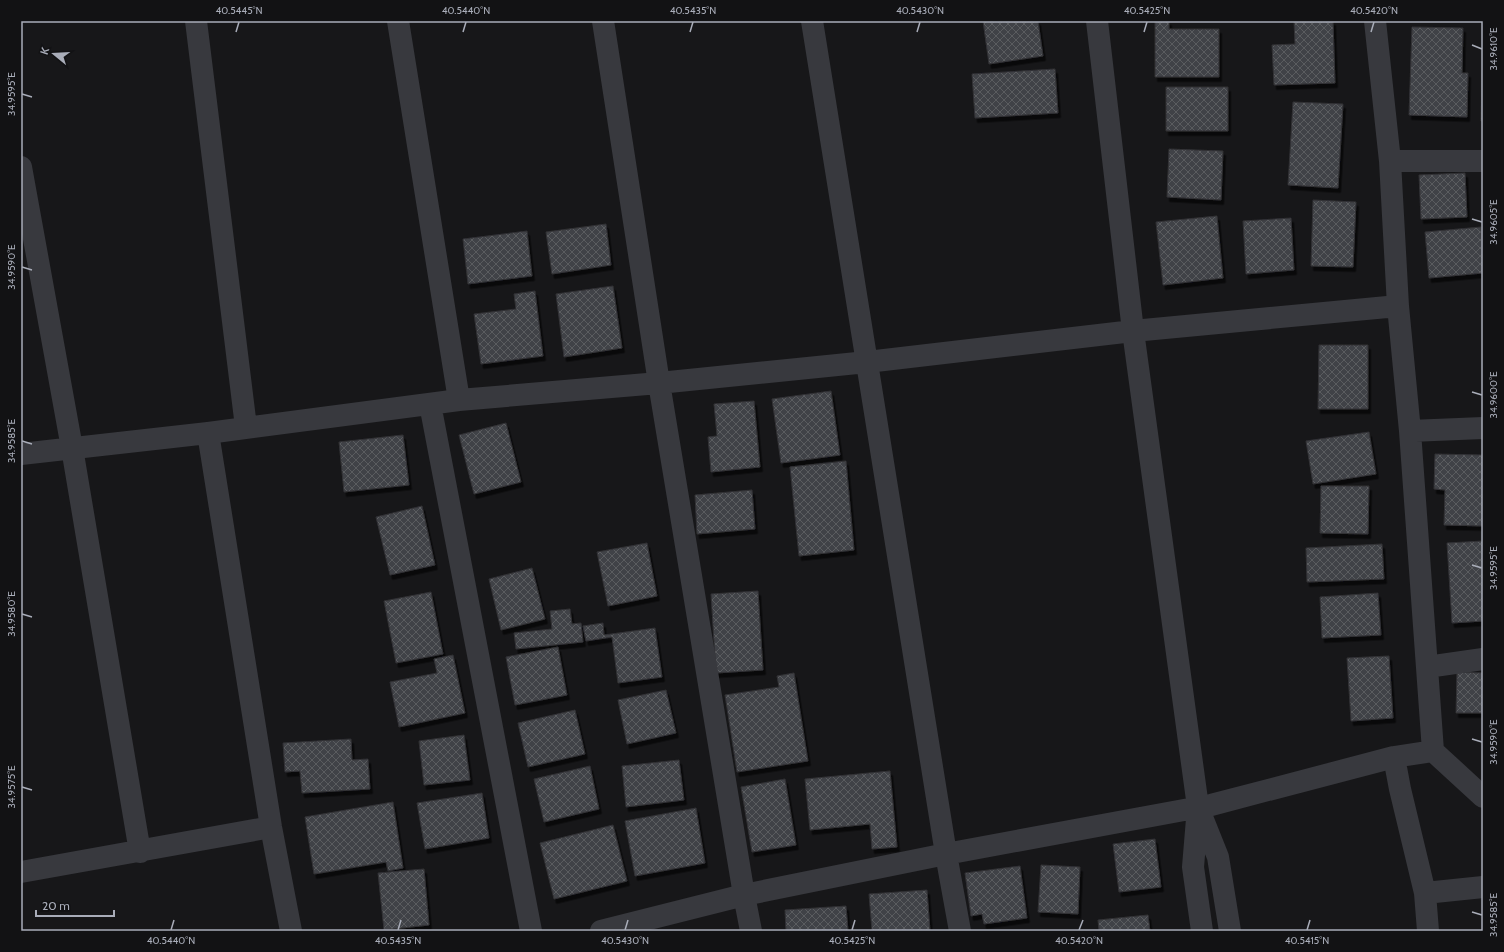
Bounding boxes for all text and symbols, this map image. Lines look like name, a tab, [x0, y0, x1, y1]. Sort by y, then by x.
text: 40.5445°N	[216, 4, 263, 17]
text: 40.5440°N	[442, 4, 490, 17]
text: 40.5435°N	[670, 4, 716, 17]
text: 40.5430°N	[896, 4, 944, 17]
text: 40.5425°N	[1124, 4, 1170, 17]
text: 40.5420°N	[1350, 4, 1398, 17]
text: 34.9610°E	[1487, 27, 1500, 71]
north arrow	[34, 34, 74, 74]
text: K	[37, 45, 52, 56]
text: 34.9595°E	[5, 72, 18, 116]
text: 34.9605°E	[1487, 199, 1500, 245]
text: 34.9590°E	[5, 244, 18, 290]
text: 34.9600°E	[1487, 371, 1500, 418]
text: 34.9585°E	[5, 418, 18, 463]
text: 34.9595°E	[1487, 546, 1500, 590]
text: 34.9580°E	[5, 591, 18, 637]
text: 34.9590°E	[1487, 719, 1500, 765]
text: 34.9575°E	[5, 765, 18, 809]
scale bar	[36, 892, 114, 918]
text: 34.9585°E	[1487, 892, 1500, 937]
text: 20 m	[42, 898, 70, 913]
text: 40.5440°N	[147, 934, 195, 947]
text: 40.5435°N	[375, 934, 421, 947]
text: 40.5430°N	[601, 934, 649, 947]
text: 40.5425°N	[829, 934, 875, 947]
text: 40.5420°N	[1055, 934, 1103, 947]
text: 40.5415°N	[1285, 934, 1329, 947]

